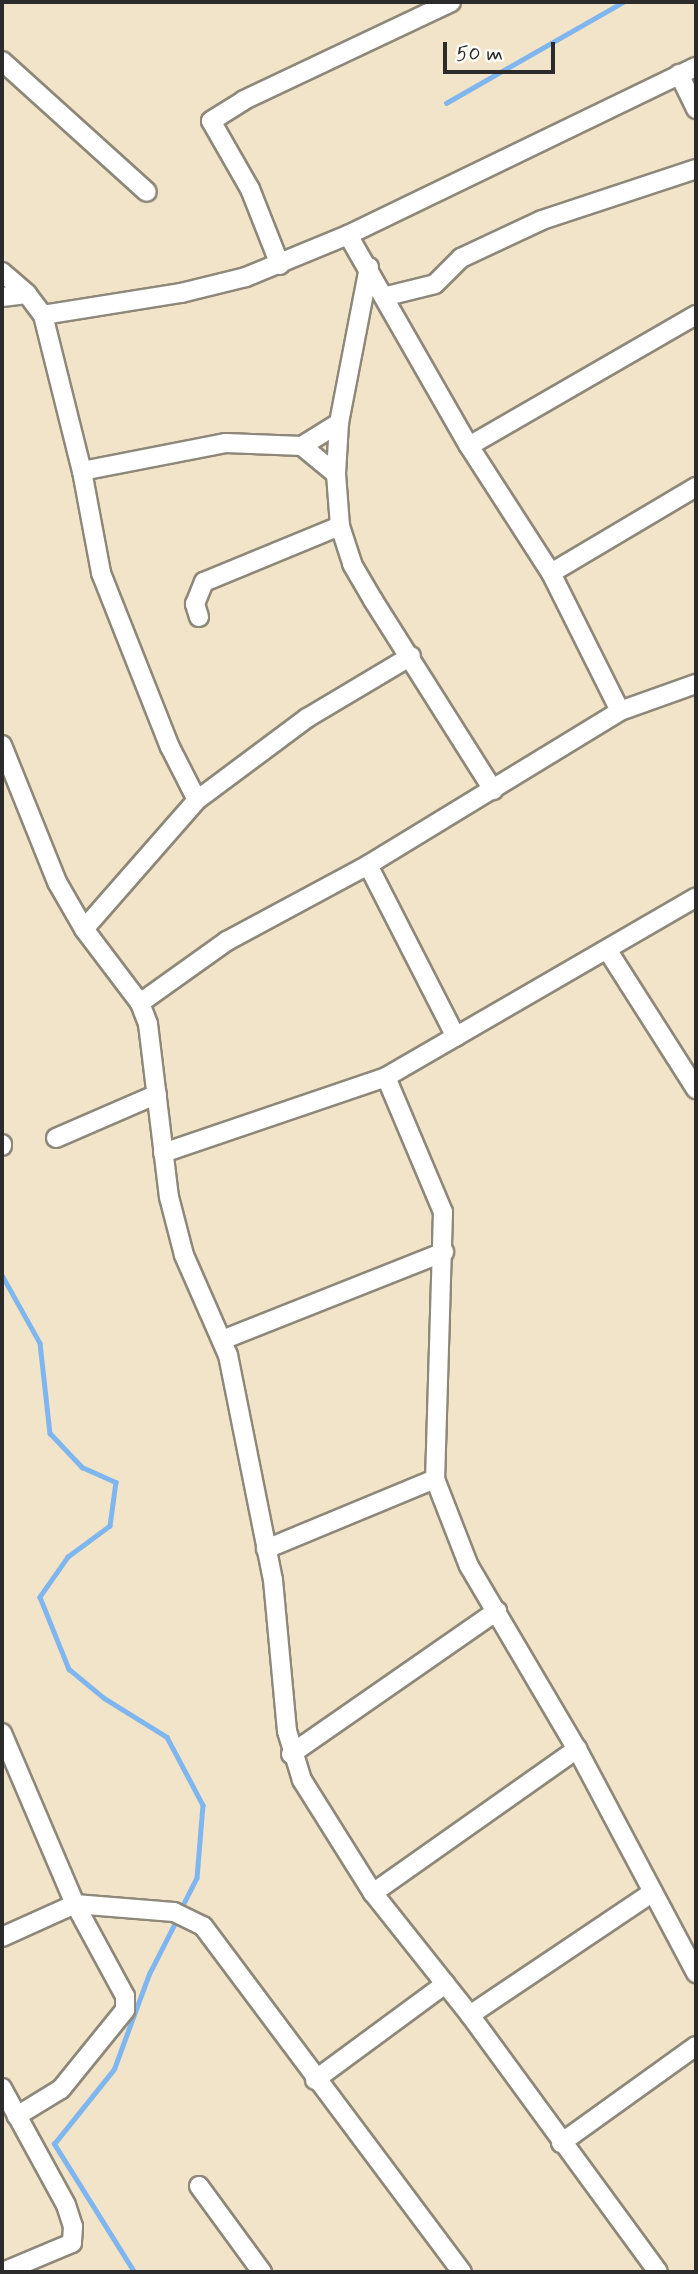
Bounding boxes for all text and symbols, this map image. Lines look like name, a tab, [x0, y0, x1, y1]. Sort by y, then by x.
scale bar	[446, 28, 558, 72]
text: 50 m	[456, 40, 503, 68]

